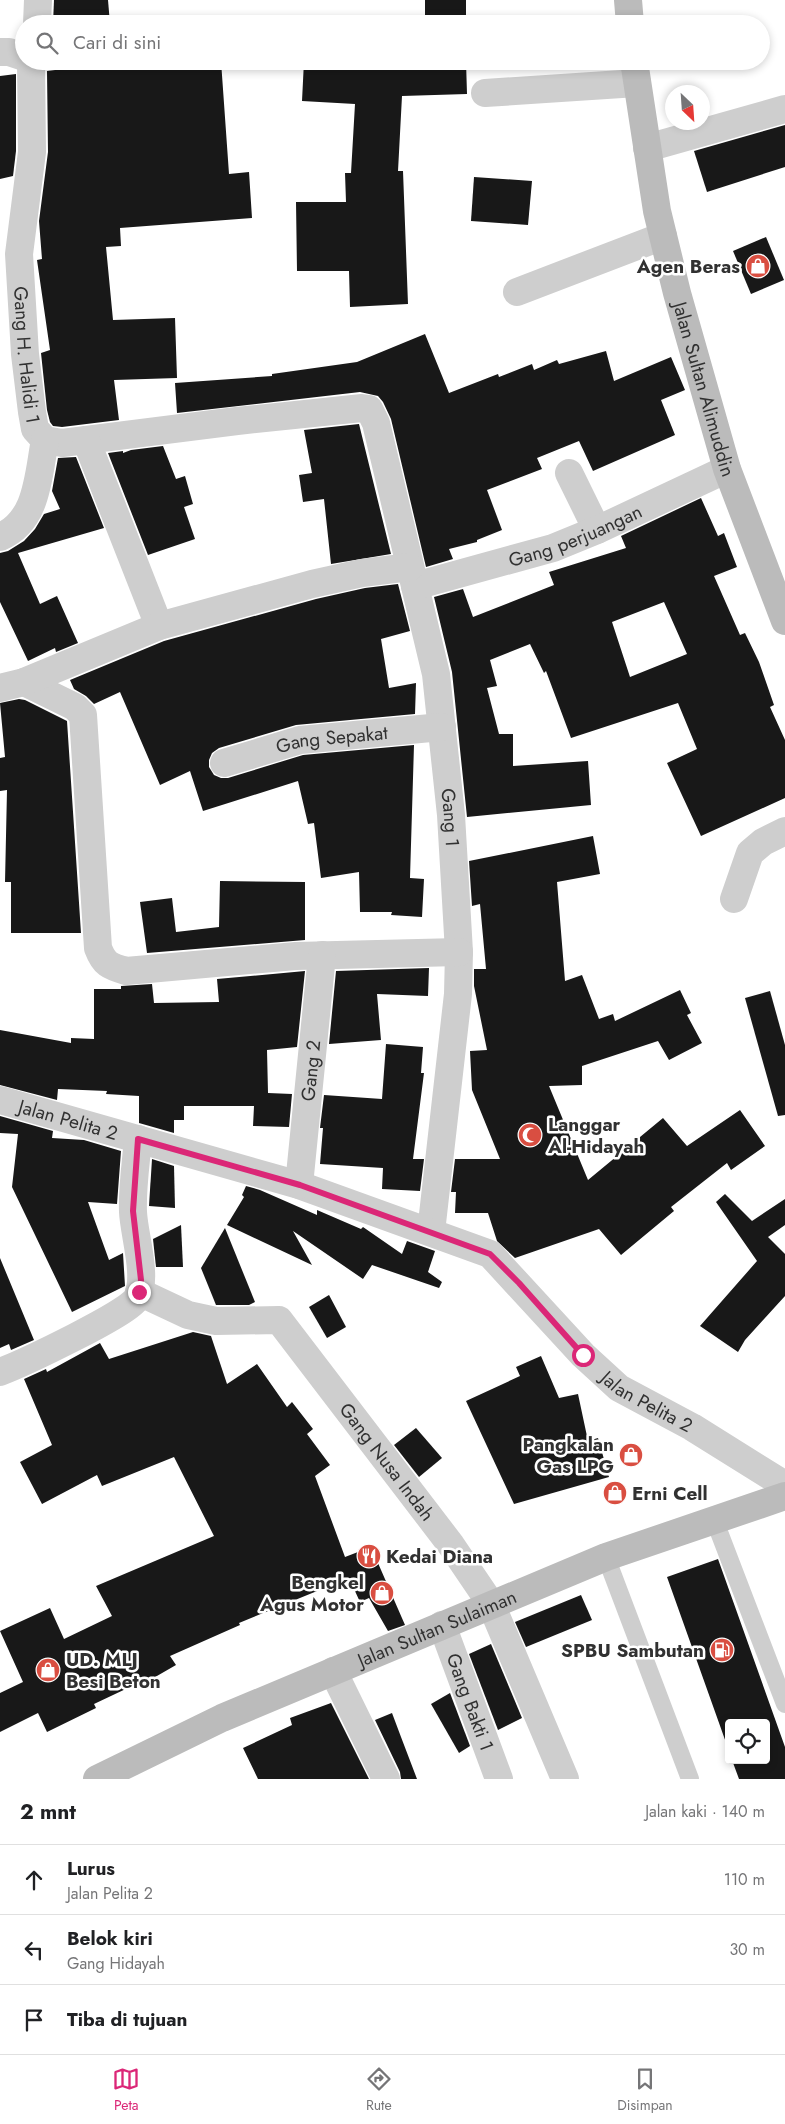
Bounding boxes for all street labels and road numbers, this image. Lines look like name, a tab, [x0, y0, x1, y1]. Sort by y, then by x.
street label: Gang H. Halidi 1	[7, 286, 47, 426]
street label: Jalan Sultan Alimuddin	[665, 296, 742, 481]
street label: Gang perjuangan	[505, 498, 646, 574]
street label: Gang Sepakat	[273, 719, 389, 761]
street label: Gang 1	[434, 787, 466, 848]
street label: Gang 2	[294, 1039, 327, 1102]
street label: Jalan Pelita 2	[12, 1092, 121, 1147]
street label: Jalan Pelita 2	[593, 1363, 697, 1439]
street label: Gang Nusa Indah	[333, 1397, 441, 1527]
street label: Jalan Sultan Sulaiman	[351, 1583, 521, 1675]
street label: Gang Bakti 1	[440, 1649, 500, 1755]

